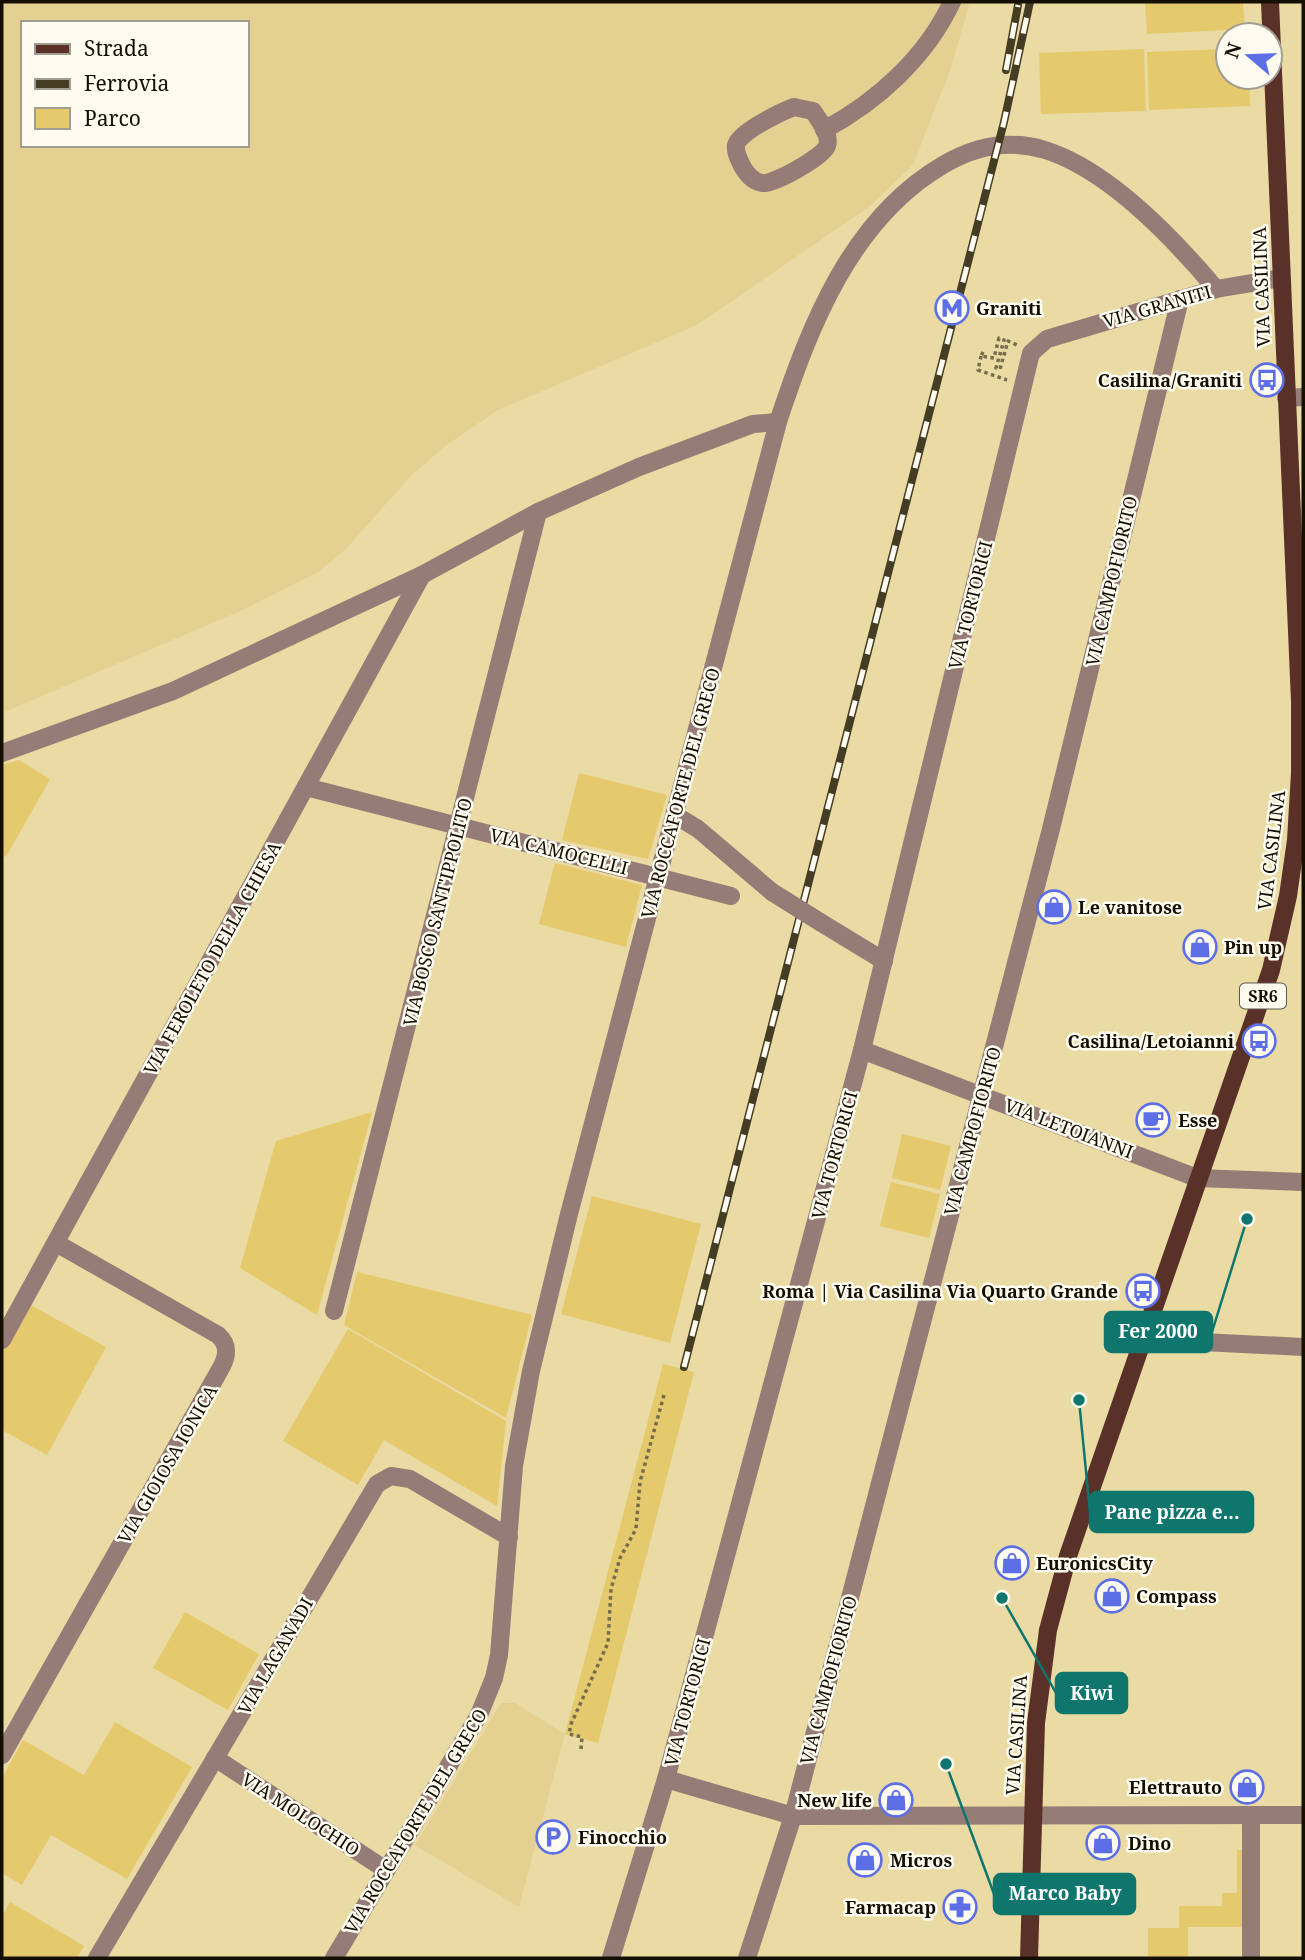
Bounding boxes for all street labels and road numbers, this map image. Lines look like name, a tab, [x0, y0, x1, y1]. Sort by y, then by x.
street label: VIA CASILINA	[1247, 226, 1275, 348]
street label: VIA GRANITI	[1100, 279, 1214, 333]
street label: VIA CAMPOFIORITO	[1080, 494, 1142, 668]
street label: VIA TORTORICI	[942, 538, 998, 672]
street label: VIA ROCCAFORTE DEL GRECO	[635, 665, 725, 921]
street label: VIA CASILINA	[1252, 788, 1290, 911]
street label: VIA BOSCO SANT'IPPOLITO	[397, 795, 477, 1029]
street label: VIA CAMOCELLI	[487, 822, 631, 880]
street label: VIA FEROLETO DELLA CHIESA	[138, 837, 286, 1079]
road number: SR6	[1240, 984, 1286, 1008]
street label: VIA CAMPOFIORITO	[938, 1044, 1006, 1218]
street label: VIA TORTORICI	[805, 1088, 863, 1222]
street label: VIA LETOIANNI	[1001, 1092, 1137, 1164]
street label: VIA GIOIOSA IONICA	[112, 1380, 222, 1548]
street label: VIA LAGANADI	[232, 1593, 318, 1719]
street label: VIA CAMPOFIORITO	[794, 1593, 862, 1767]
street label: VIA TORTORICI	[658, 1635, 716, 1769]
street label: VIA CASILINA	[1000, 1674, 1032, 1796]
street label: VIA ROCCAFORTE DEL GRECO	[338, 1704, 492, 1938]
street label: VIA MOLOCHIO	[237, 1767, 365, 1861]

